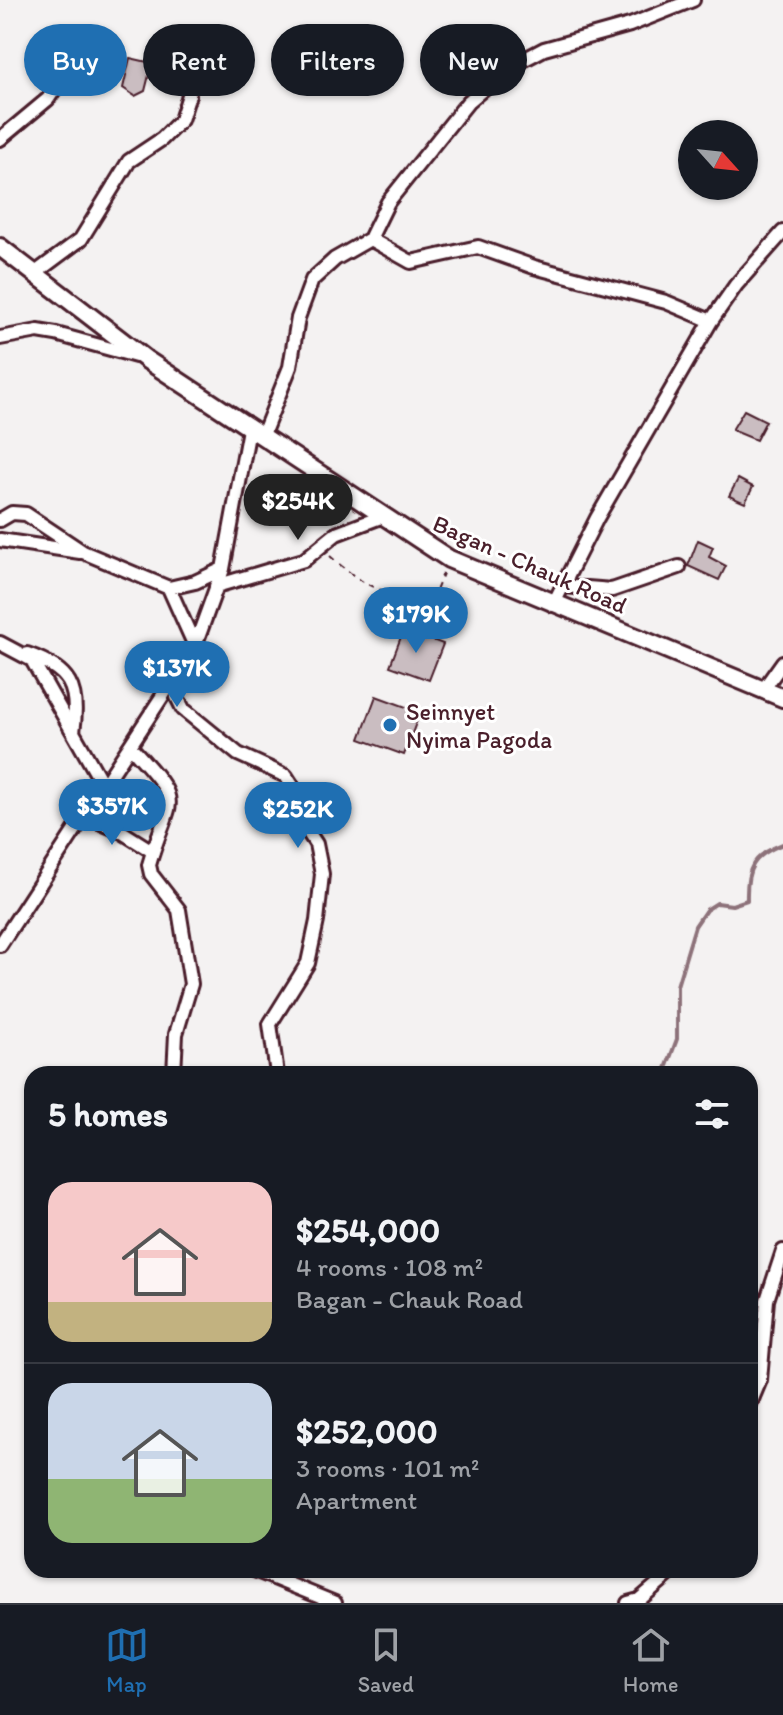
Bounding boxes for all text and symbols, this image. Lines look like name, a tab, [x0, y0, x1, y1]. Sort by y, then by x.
chip: Buy	[24, 24, 127, 96]
chip: Rent	[143, 24, 255, 96]
chip: Filters	[271, 24, 404, 96]
chip: New	[420, 24, 527, 96]
north arrow	[678, 120, 758, 200]
map controls	[678, 120, 758, 200]
pin: $254K	[242, 474, 354, 542]
text: $254K	[262, 484, 334, 516]
street label: Bagan - Chauk Road	[428, 508, 632, 620]
pin: $179K	[360, 587, 472, 655]
text: $179K	[382, 597, 450, 629]
pin: $137K	[121, 641, 233, 709]
text: $137K	[143, 651, 211, 683]
place label: Seinnyet Nyima Pagoda	[406, 697, 552, 754]
marker: Seinnyet Nyima Pagoda	[381, 716, 399, 734]
pin: $357K	[56, 779, 168, 847]
pin: $252K	[242, 782, 354, 850]
text: $357K	[77, 789, 147, 821]
text: $252K	[263, 792, 333, 824]
icon: filters	[690, 1092, 734, 1136]
text: 5 homes	[48, 1094, 168, 1135]
text: $254,000	[296, 1210, 440, 1251]
icon: home	[112, 1214, 208, 1310]
text: 4 rooms · 108 m²	[296, 1251, 483, 1283]
text: Bagan - Chauk Road	[296, 1283, 523, 1315]
text: $252,000	[296, 1411, 438, 1452]
icon: home	[112, 1415, 208, 1511]
text: 3 rooms · 101 m²	[296, 1452, 479, 1484]
text: Apartment	[296, 1484, 417, 1516]
tab: Map	[105, 1623, 149, 1698]
tab: Saved	[358, 1623, 414, 1698]
tab: Home	[623, 1623, 678, 1698]

